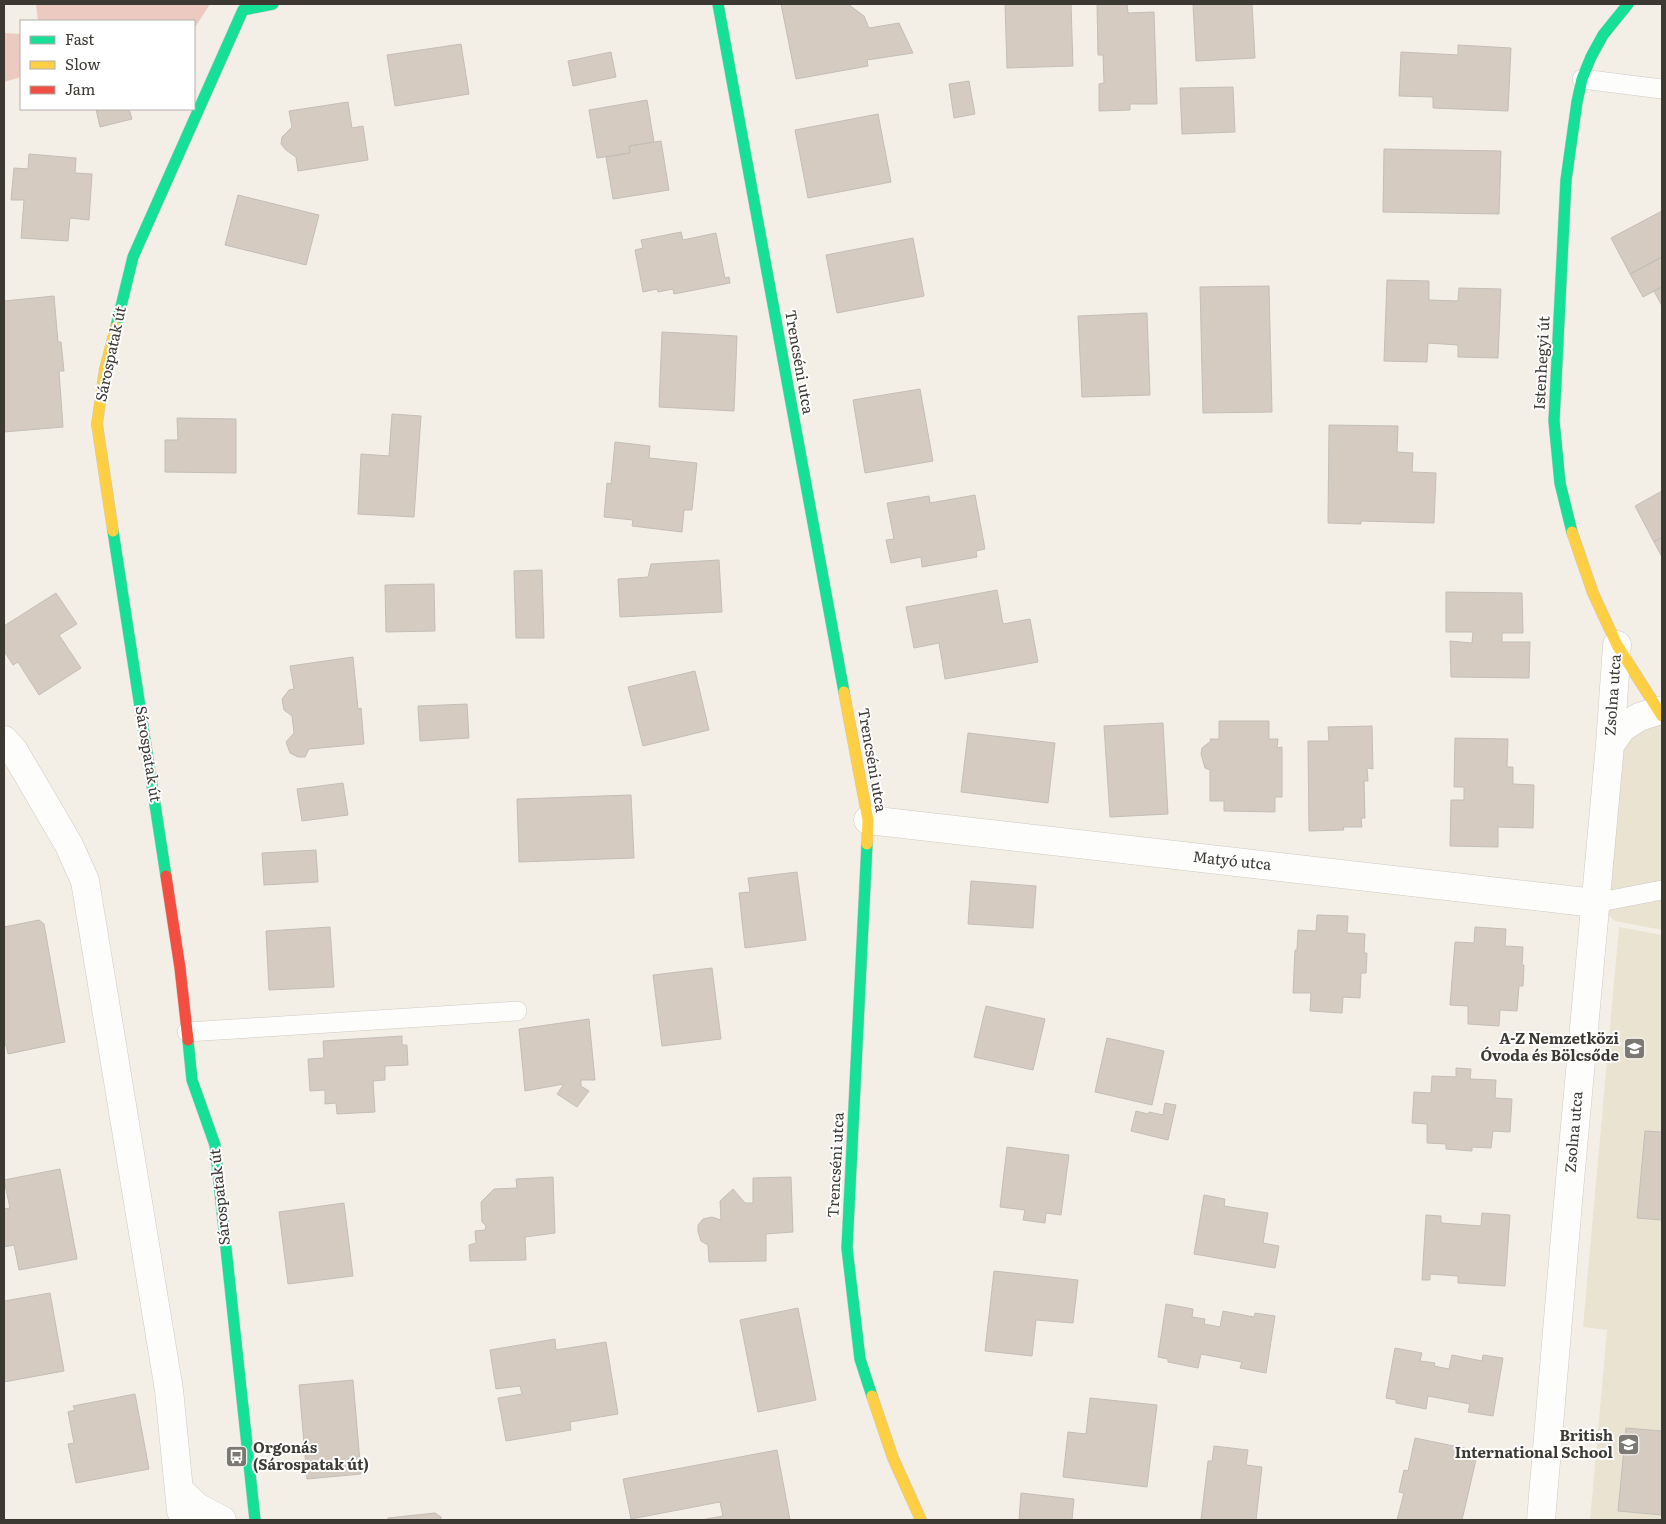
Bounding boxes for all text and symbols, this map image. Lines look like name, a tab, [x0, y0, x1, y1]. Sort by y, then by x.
legend	[20, 20, 195, 110]
text: Fast	[65, 27, 94, 50]
text: Slow	[65, 52, 100, 75]
text: Jam	[65, 77, 96, 100]
street label: Sárospatak út	[88, 304, 131, 404]
street label: Trencséni utca	[780, 308, 821, 417]
street label: Istenhegyi út	[1527, 315, 1554, 411]
street label: Zsolna utca	[1597, 652, 1626, 736]
street label: Sárospatak út	[131, 704, 168, 804]
street label: Trencséni utca	[853, 706, 894, 815]
street label: Matyó utca	[1192, 844, 1274, 875]
place label: A-Z Nemzetközi Óvoda és Bölcsőde	[1480, 1026, 1620, 1066]
school or university icon: A-Z Nemzetközi Óvoda és Bölcsőde	[1623, 1036, 1647, 1060]
street label: Zsolna utca	[1557, 1089, 1588, 1174]
street label: Trencséni utca	[820, 1111, 849, 1218]
street label: Sárospatak út	[202, 1148, 235, 1247]
place label: British International School	[1455, 1423, 1614, 1463]
school or university icon: British International School	[1617, 1433, 1641, 1457]
place label: Orgonás (Sárospatak út)	[253, 1435, 369, 1475]
bus stop icon: Orgonás (Sárospatak út)	[225, 1445, 249, 1469]

